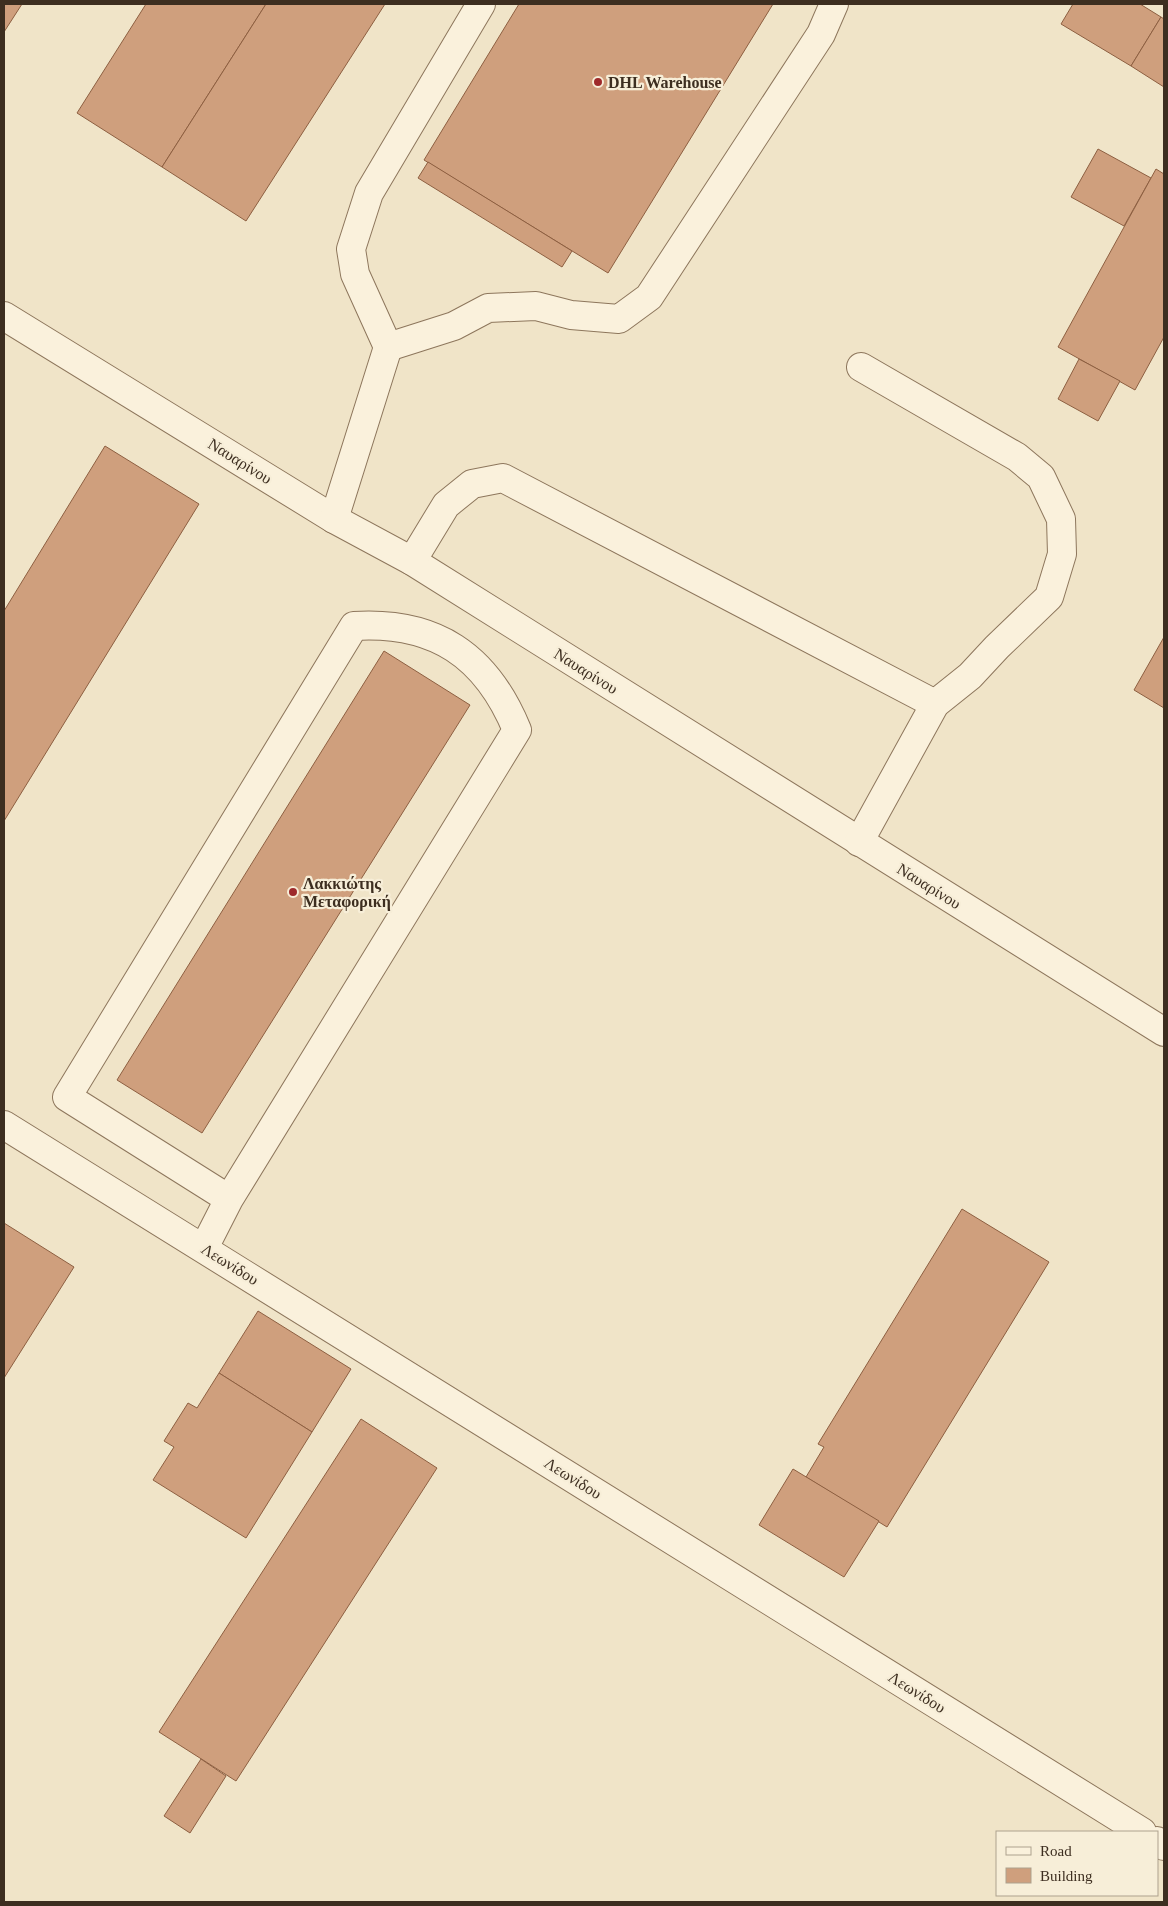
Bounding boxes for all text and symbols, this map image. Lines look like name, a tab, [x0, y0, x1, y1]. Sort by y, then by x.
place label: DHL Warehouse	[608, 74, 722, 91]
marker: DHL Warehouse	[592, 76, 604, 88]
street label: Ναυαρίνου	[205, 435, 275, 488]
street label: Ναυαρίνου	[551, 645, 621, 698]
street label: Ναυαρίνου	[894, 860, 964, 913]
place label: Λακκιώτης Μεταφορική	[303, 875, 391, 911]
marker: Λακκιώτης Μεταφορική	[287, 886, 299, 898]
street label: Λεωνίδου	[198, 1240, 262, 1288]
street label: Λεωνίδου	[541, 1454, 605, 1502]
street label: Λεωνίδου	[885, 1668, 949, 1716]
legend	[996, 1831, 1158, 1896]
text: Road	[1040, 1843, 1072, 1859]
text: Building	[1040, 1868, 1093, 1884]

